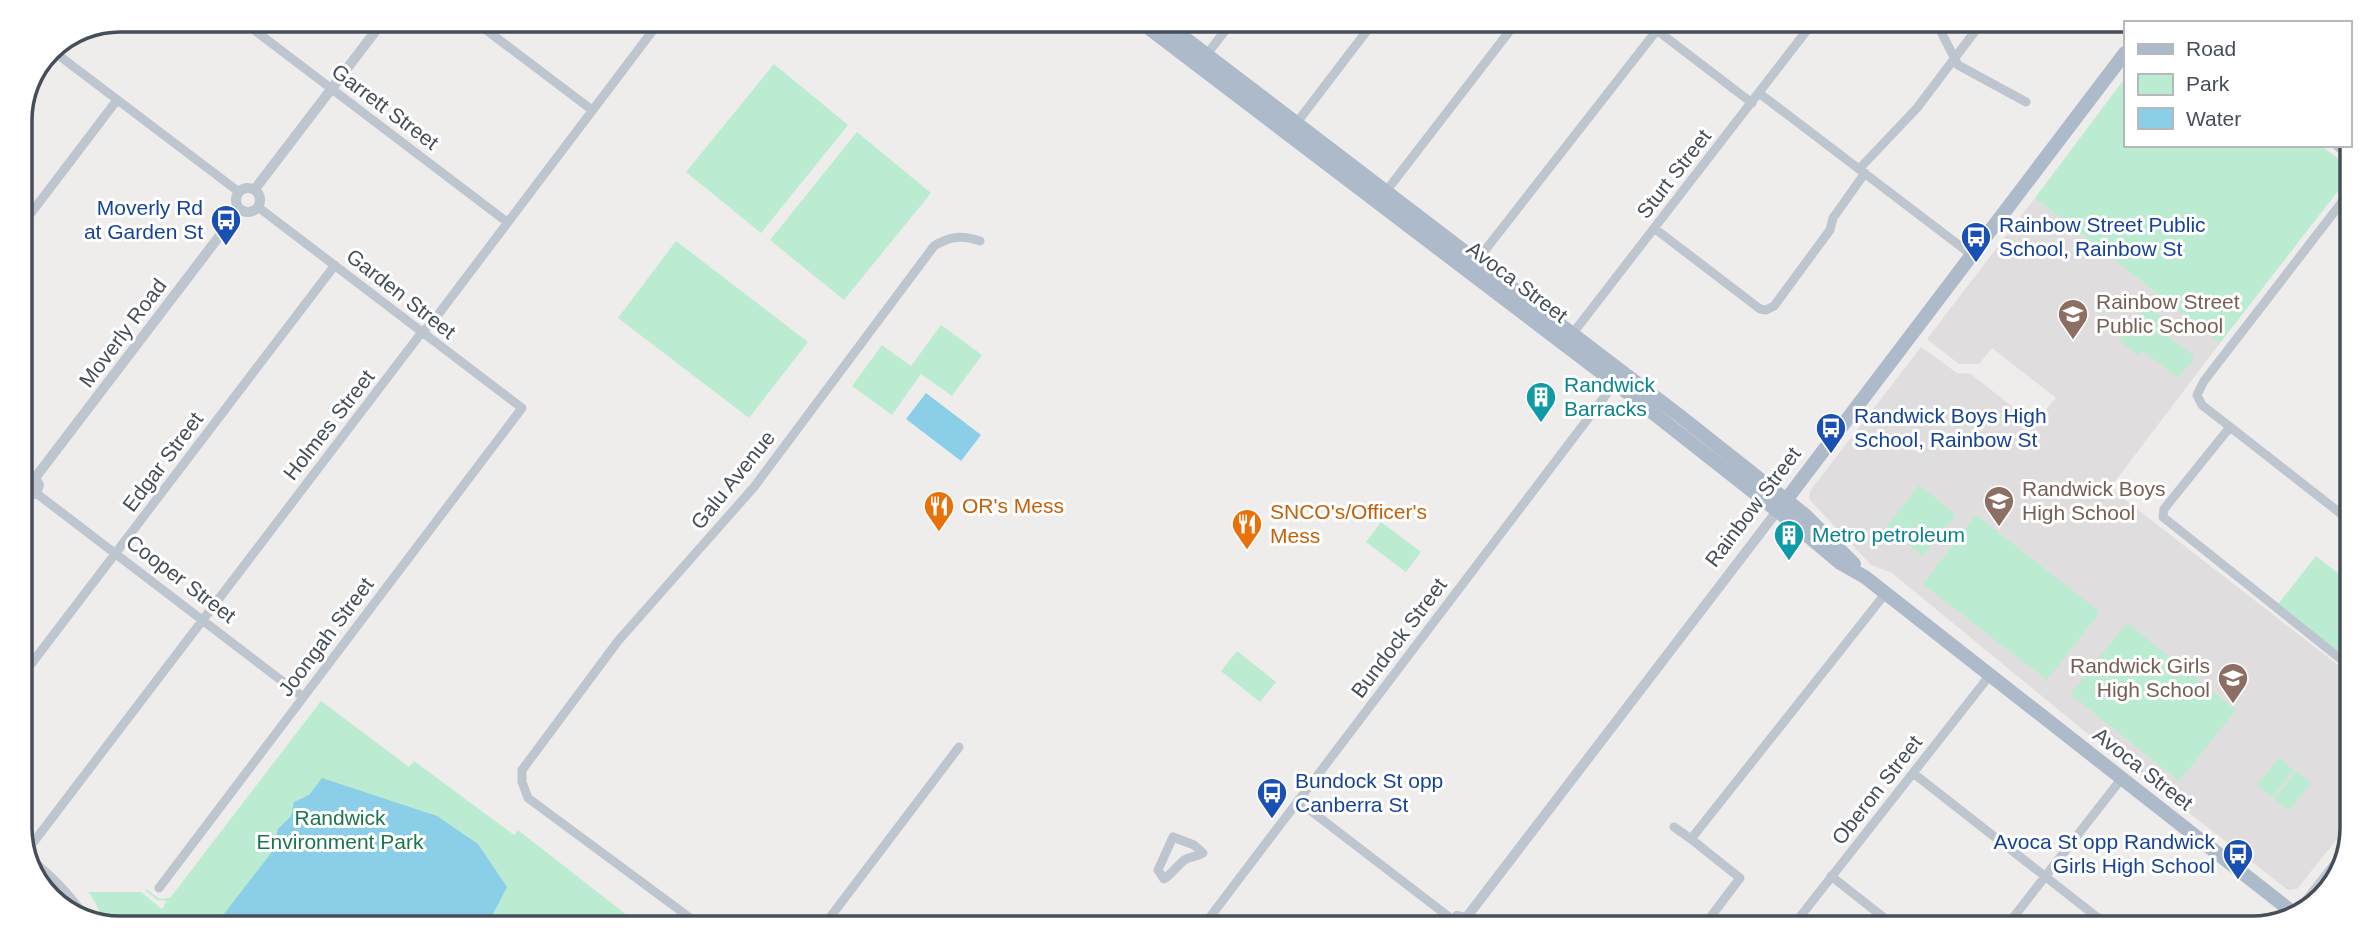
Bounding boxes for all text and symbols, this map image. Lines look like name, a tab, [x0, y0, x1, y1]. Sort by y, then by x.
legend	[2124, 21, 2351, 147]
text: Road	[2186, 37, 2236, 60]
street label: Garrett Street	[328, 59, 443, 154]
text: Park	[2186, 72, 2230, 95]
text: Water	[2186, 107, 2241, 130]
street label: Sturt Street	[1632, 125, 1715, 223]
place label: Moverly Rd at Garden St	[84, 196, 203, 243]
bus stop icon: Moverly Rd at Garden St	[209, 203, 243, 247]
place label: Rainbow Street Public School, Rainbow St	[1999, 213, 2206, 260]
bus stop icon: Rainbow Street Public School, Rainbow St	[1959, 220, 1993, 264]
street label: Avoca Street	[1463, 236, 1572, 327]
street label: Garden Street	[342, 244, 460, 343]
street label: Moverly Road	[74, 274, 171, 391]
place label: Rainbow Street Public School	[2096, 290, 2240, 337]
school or university icon: Rainbow Street Public School	[2056, 297, 2090, 341]
street label: Holmes Street	[279, 365, 379, 484]
place label: Randwick Barracks	[1564, 373, 1656, 420]
building icon: Randwick Barracks	[1524, 380, 1558, 424]
place label: Randwick Boys High School, Rainbow St	[1854, 404, 2047, 451]
street label: Edgar Street	[118, 408, 207, 516]
bus stop icon: Randwick Boys High School, Rainbow St	[1814, 411, 1848, 455]
street label: Galu Avenue	[686, 426, 779, 534]
street label: Rainbow Street	[1700, 442, 1805, 571]
place label: Randwick Boys High School	[2022, 477, 2166, 524]
school or university icon: Randwick Boys High School	[1982, 484, 2016, 528]
restaurant icon: OR's Mess	[922, 489, 956, 533]
place label: OR's Mess	[962, 494, 1064, 517]
place label: SNCO's/Officer's Mess	[1270, 500, 1427, 547]
restaurant icon: SNCO's/Officer's Mess	[1230, 507, 1264, 551]
building icon: Metro petroleum	[1772, 518, 1806, 562]
place label: Metro petroleum	[1812, 523, 1965, 546]
street label: Cooper Street	[122, 530, 241, 627]
street label: Joongah Street	[274, 573, 378, 700]
street label: Bundock Street	[1346, 573, 1451, 702]
place label: Randwick Girls High School	[2070, 654, 2210, 701]
school or university icon: Randwick Girls High School	[2216, 661, 2250, 705]
street label: Avoca Street	[2089, 723, 2198, 815]
street label: Oberon Street	[1827, 731, 1926, 849]
place label: Bundock St opp Canberra St	[1295, 769, 1443, 816]
bus stop icon: Bundock St opp Canberra St	[1255, 776, 1289, 820]
park label: Randwick Environment Park	[257, 806, 424, 853]
place label: Avoca St opp Randwick Girls High School	[1994, 830, 2215, 877]
bus stop icon: Avoca St opp Randwick Girls High School	[2221, 837, 2255, 881]

